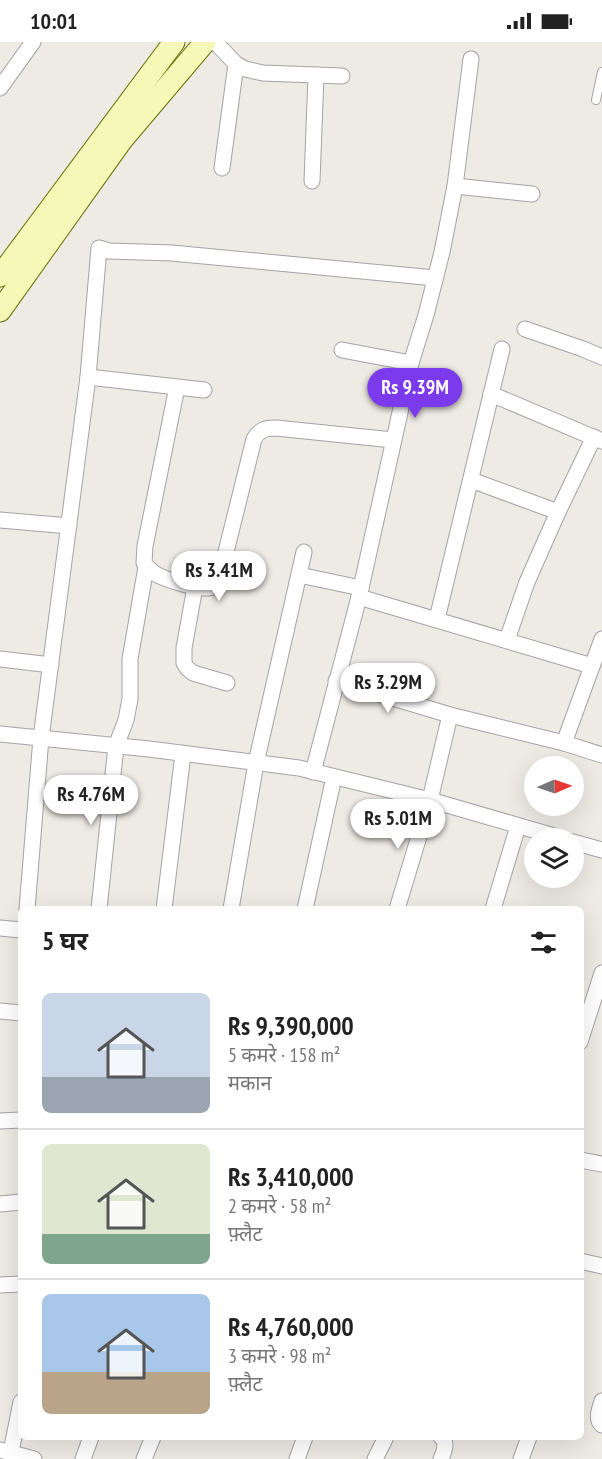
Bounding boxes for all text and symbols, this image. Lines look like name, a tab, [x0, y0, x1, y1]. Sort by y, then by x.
text: 10:01	[30, 7, 78, 35]
pin: Rs 9.39M	[353, 368, 477, 419]
text: Rs 9.39M	[381, 374, 449, 400]
pin: Rs 3.41M	[157, 551, 281, 602]
text: Rs 3.41M	[185, 557, 253, 583]
pin: Rs 3.29M	[326, 663, 450, 714]
text: Rs 3.29M	[354, 669, 422, 695]
north arrow	[524, 756, 584, 816]
map controls	[524, 756, 584, 888]
pin: Rs 4.76M	[29, 775, 153, 826]
text: Rs 4.76M	[57, 781, 125, 807]
pin: Rs 5.01M	[336, 799, 460, 850]
text: Rs 5.01M	[364, 805, 432, 831]
button: layers	[524, 828, 584, 888]
text: 5 घर	[42, 924, 88, 957]
icon: filters	[527, 926, 560, 959]
text: Rs 9,390,000	[228, 1009, 354, 1042]
icon: home	[90, 1017, 162, 1089]
text: 5 कमरे · 158 m²	[228, 1042, 340, 1068]
text: मकान	[228, 1070, 272, 1096]
text: Rs 3,410,000	[228, 1160, 354, 1193]
icon: home	[90, 1168, 162, 1240]
text: 2 कमरे · 58 m²	[228, 1193, 331, 1219]
text: फ़्लैट	[228, 1221, 263, 1247]
text: Rs 4,760,000	[228, 1310, 354, 1343]
icon: home	[90, 1318, 162, 1390]
text: 3 कमरे · 98 m²	[228, 1343, 331, 1369]
text: फ़्लैट	[228, 1371, 263, 1397]

